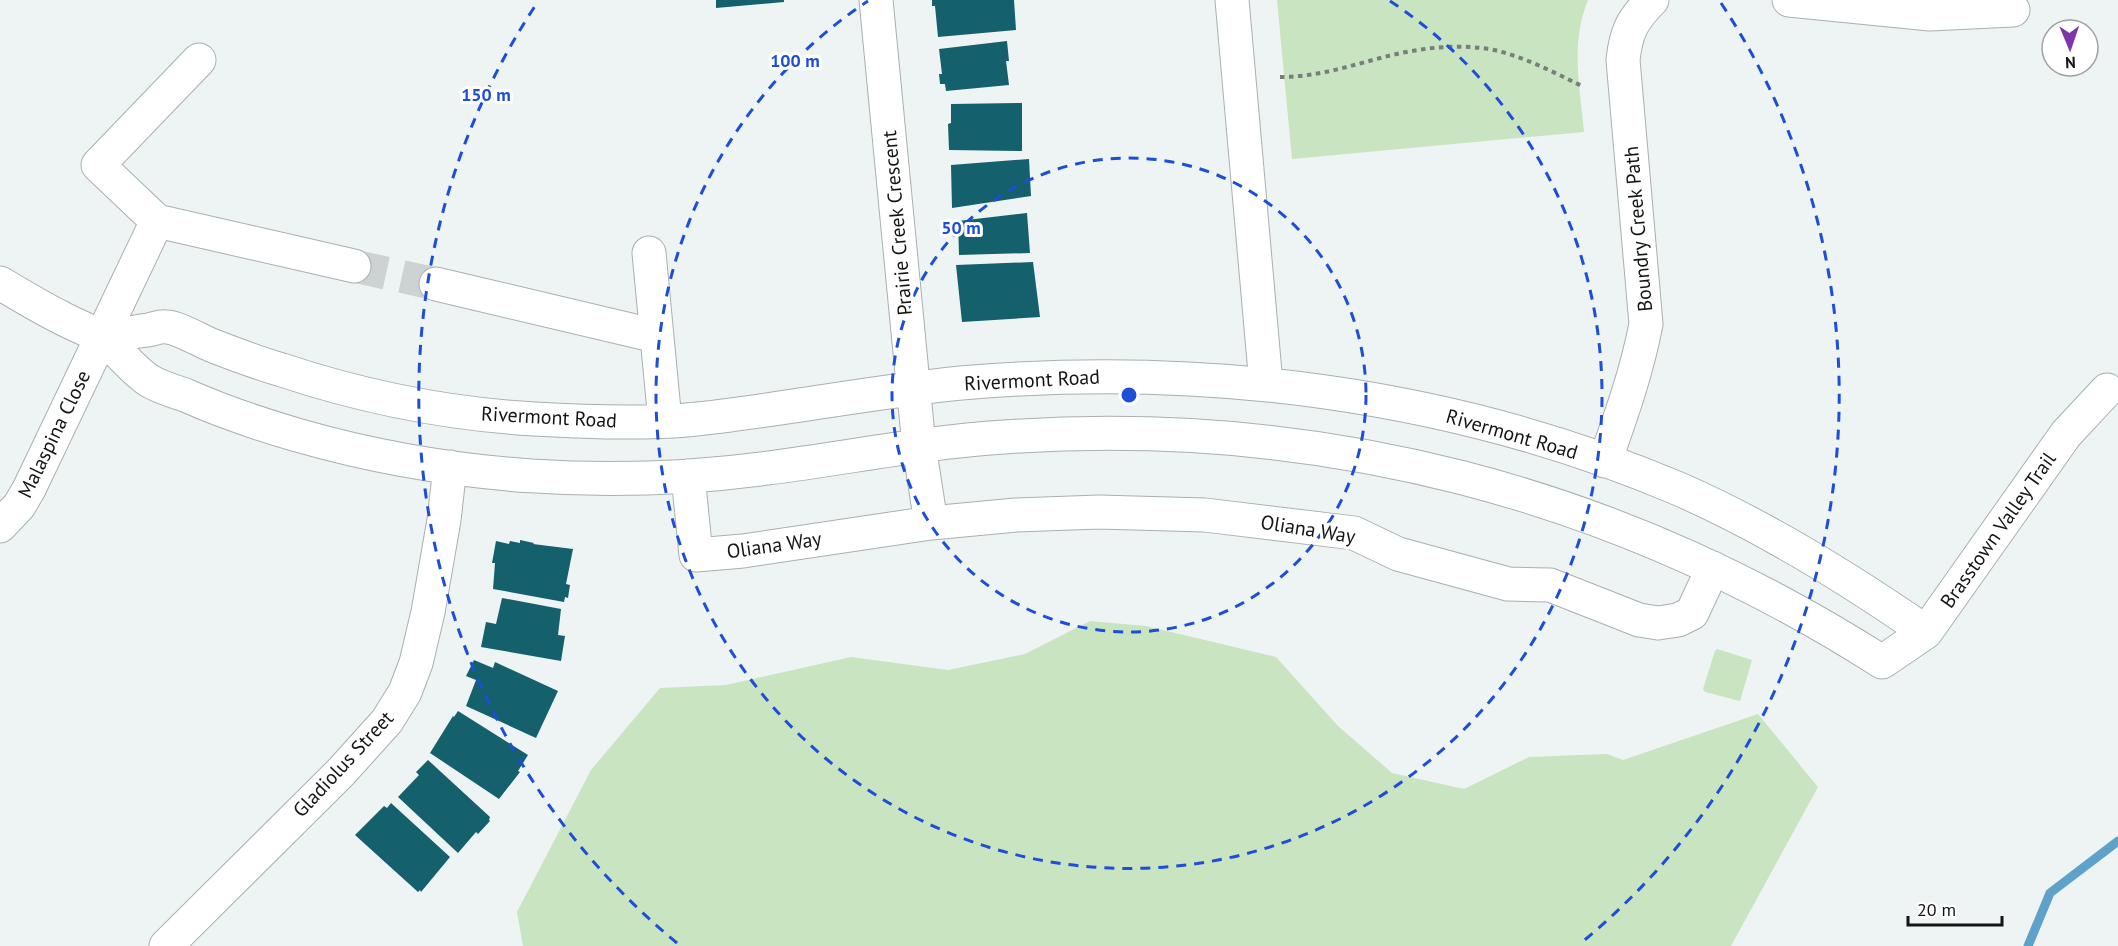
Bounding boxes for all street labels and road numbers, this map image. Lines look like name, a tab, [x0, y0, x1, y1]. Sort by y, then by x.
street label: Prairie Creek Crescent	[876, 129, 918, 316]
street label: Boundry Creek Path	[1618, 145, 1658, 313]
street label: Rivermont Road	[963, 363, 1101, 397]
street label: Malaspina Close	[12, 366, 96, 502]
street label: Rivermont Road	[480, 400, 618, 434]
street label: Rivermont Road	[1443, 403, 1581, 465]
street label: Brasstown Valley Trail	[1934, 447, 2062, 613]
street label: Oliana Way	[1259, 509, 1358, 549]
street label: Oliana Way	[725, 525, 824, 565]
street label: Gladiolus Street	[287, 705, 399, 823]

